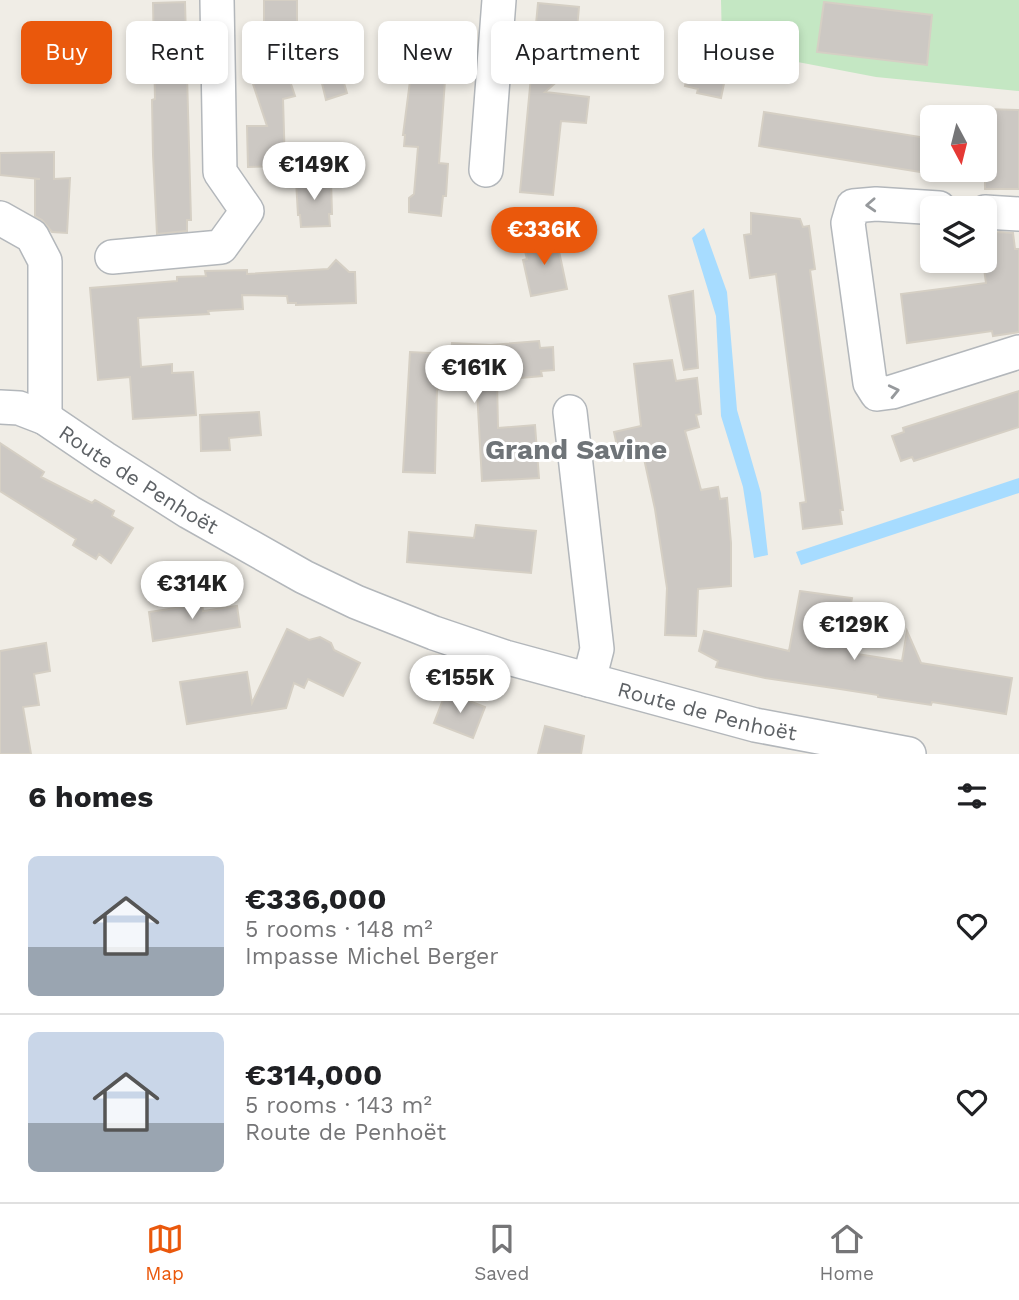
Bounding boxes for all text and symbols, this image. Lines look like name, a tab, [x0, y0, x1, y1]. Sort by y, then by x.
chip: Buy	[21, 21, 112, 84]
chip: Rent	[126, 21, 228, 84]
chip: Filters	[242, 21, 364, 84]
chip: New	[378, 21, 477, 84]
chip: Apartment	[491, 21, 664, 84]
chip: House	[678, 21, 799, 84]
north arrow	[920, 105, 998, 182]
map controls	[920, 105, 997, 273]
pin: €149K	[265, 142, 363, 202]
text: €149K	[278, 151, 350, 178]
button: layers	[920, 196, 997, 273]
one-way arrow	[865, 197, 876, 212]
pin: €336K	[495, 208, 593, 267]
text: €336K	[507, 216, 581, 243]
pin: €161K	[425, 346, 523, 405]
text: €161K	[441, 354, 507, 381]
one-way arrow	[888, 384, 900, 399]
street label: Route de Penhoët	[55, 419, 223, 539]
district label: Grand Savine	[485, 433, 667, 466]
pin: €314K	[143, 562, 241, 621]
text: €314K	[157, 570, 227, 597]
pin: €129K	[805, 602, 903, 662]
text: €129K	[819, 611, 889, 638]
pin: €155K	[411, 656, 509, 715]
text: €155K	[426, 664, 494, 691]
street label: Route de Penhoët	[615, 676, 799, 745]
icon: filters	[953, 777, 991, 815]
text: 6 homes	[28, 779, 153, 814]
text: €336,000	[245, 881, 387, 916]
icon: home	[84, 884, 168, 968]
icon: heart	[953, 907, 991, 945]
text: 5 rooms · 148 m²	[245, 916, 433, 943]
text: Impasse Michel Berger	[245, 943, 499, 970]
text: €314,000	[245, 1057, 382, 1092]
icon: home	[84, 1060, 168, 1144]
icon: heart	[953, 1083, 991, 1121]
text: 5 rooms · 143 m²	[245, 1092, 432, 1119]
text: Route de Penhoët	[245, 1119, 446, 1146]
tab: Map	[145, 1220, 184, 1285]
tab: Saved	[474, 1220, 529, 1285]
tab: Home	[820, 1220, 874, 1285]

